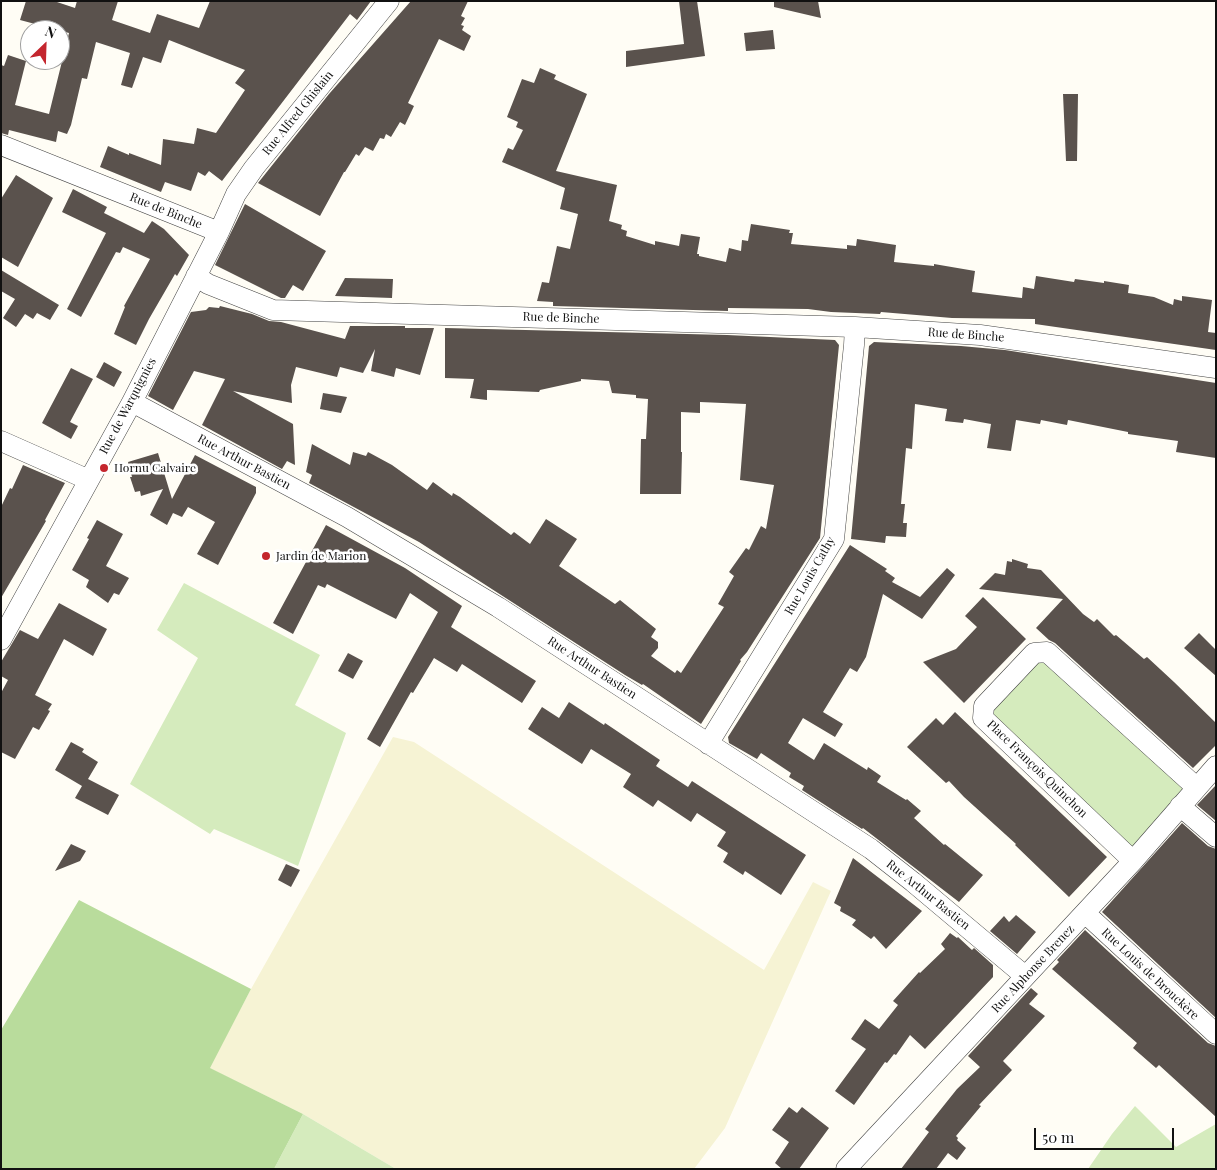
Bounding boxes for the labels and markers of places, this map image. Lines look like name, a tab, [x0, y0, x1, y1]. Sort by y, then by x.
place label: Hornu Calvaire	[114, 461, 196, 475]
marker: Hornu Calvaire	[98, 462, 110, 474]
place label: Jardin de Marion	[276, 549, 366, 563]
marker: Jardin de Marion	[260, 550, 272, 562]

